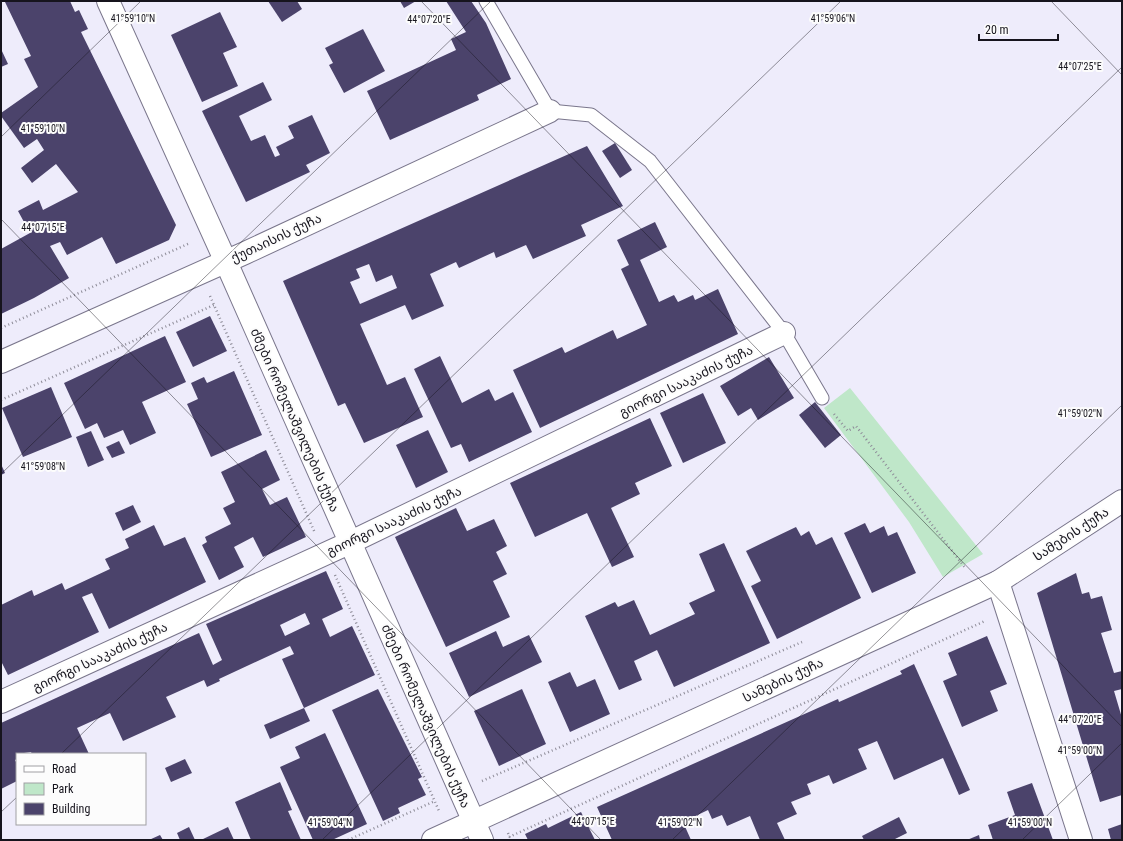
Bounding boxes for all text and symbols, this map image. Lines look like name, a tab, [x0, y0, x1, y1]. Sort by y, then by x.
text: 41°59'10"N	[111, 13, 155, 24]
text: 41°59'06"N	[811, 13, 855, 24]
text: 44°07'20"E	[407, 14, 451, 25]
scale bar	[979, 16, 1058, 42]
text: 20 m	[985, 23, 1009, 37]
text: 44°07'25"E	[1058, 61, 1102, 72]
text: 41°59'10"N	[21, 123, 65, 134]
street label: ქუთაისის ქუჩა	[228, 210, 324, 266]
text: 44°07'15"E	[21, 222, 65, 233]
street label: ძმები რომელაშვილების ქუჩა	[247, 326, 342, 515]
street label: გიორგი სააკაძის ქუჩა	[617, 342, 755, 420]
text: 41°59'02"N	[1058, 408, 1102, 419]
text: 41°59'08"N	[21, 461, 65, 472]
street label: გიორგი სააკაძის ქუჩა	[324, 483, 464, 559]
street label: სამების ქუჩა	[1031, 504, 1111, 564]
street label: გიორგი სააკაძის ქუჩა	[30, 619, 170, 695]
street label: ძმები რომელაშვილების ქუჩა	[378, 622, 473, 811]
street label: სამების ქუჩა	[740, 655, 826, 705]
text: 44°07'20"E	[1058, 714, 1102, 725]
text: 41°59'00"N	[1058, 745, 1102, 756]
legend	[16, 753, 146, 825]
text: Road	[52, 762, 76, 776]
text: Park	[52, 782, 74, 796]
text: Building	[52, 802, 90, 816]
text: 44°07'15"E	[571, 816, 615, 827]
text: 41°59'04"N	[308, 817, 352, 828]
text: 41°59'02"N	[658, 817, 702, 828]
text: 41°59'00"N	[1008, 817, 1052, 828]

